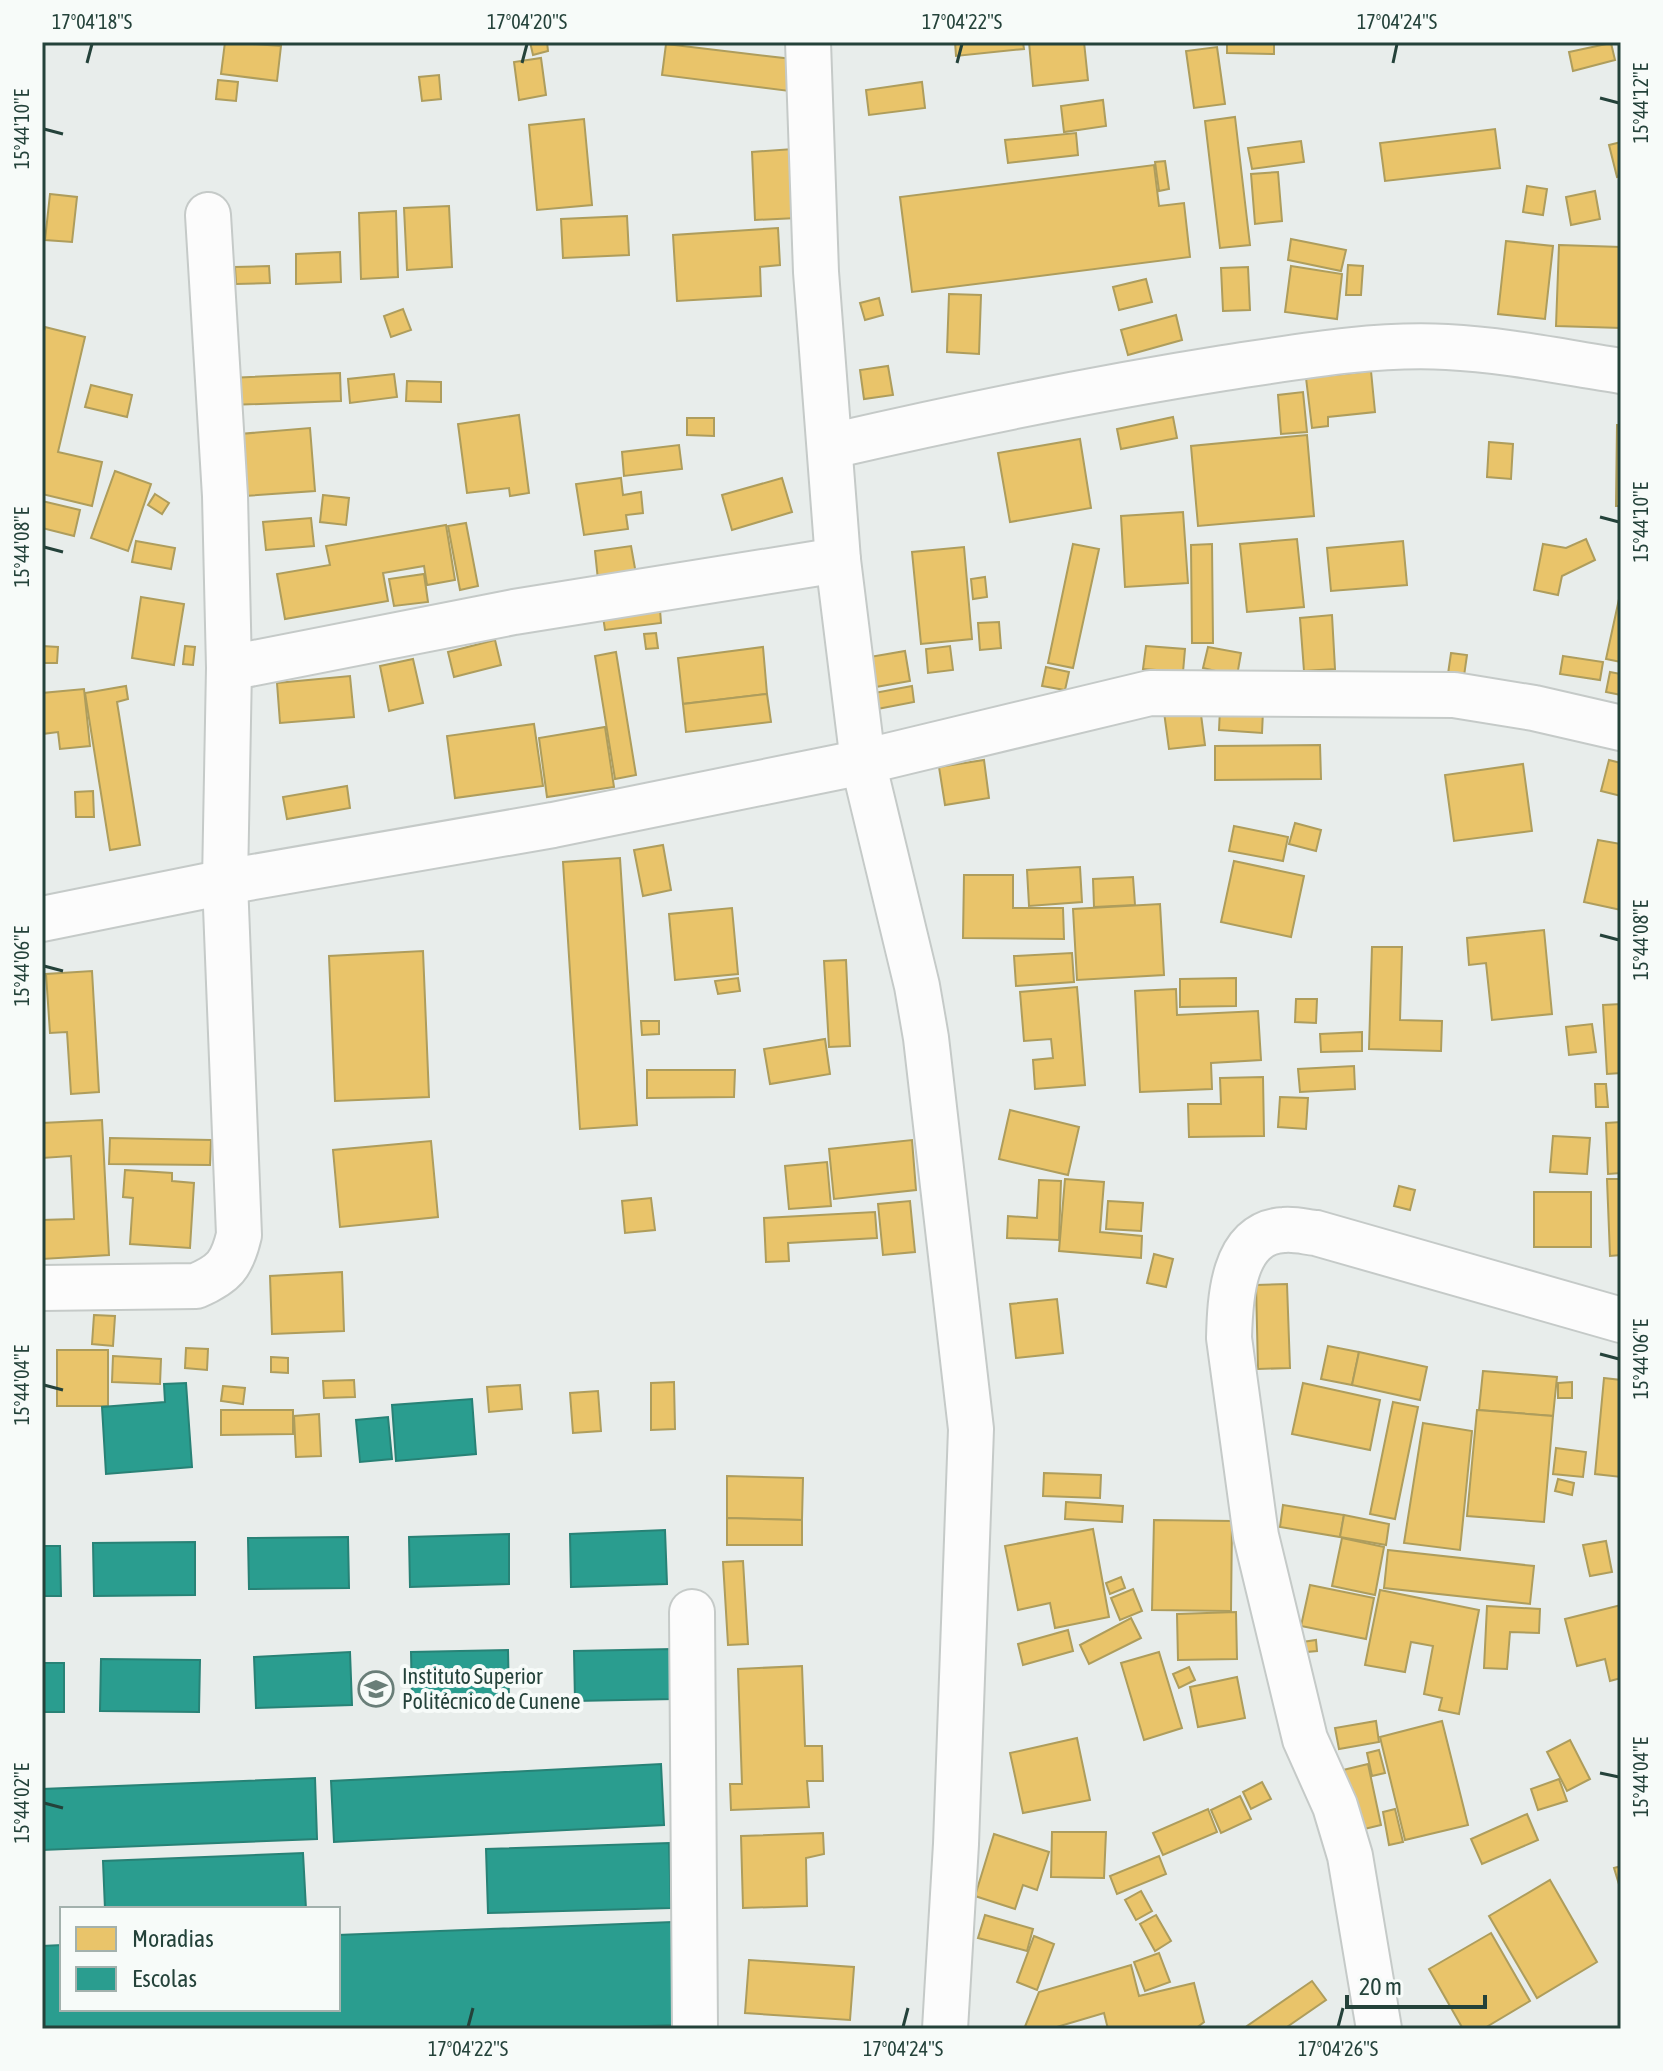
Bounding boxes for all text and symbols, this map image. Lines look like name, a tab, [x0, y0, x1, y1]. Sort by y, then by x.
text: 17°04'18"S	[52, 10, 132, 33]
text: 17°04'20"S	[487, 10, 567, 33]
text: 17°04'22"S	[922, 10, 1002, 33]
text: 17°04'24"S	[1357, 10, 1437, 33]
text: 15°44'12"E	[1629, 62, 1652, 143]
text: 15°44'10"E	[10, 88, 33, 169]
text: 15°44'10"E	[1629, 481, 1652, 562]
text: 15°44'08"E	[10, 506, 33, 587]
text: 15°44'08"E	[1629, 899, 1652, 980]
text: 15°44'06"E	[10, 925, 33, 1006]
text: 15°44'06"E	[1629, 1318, 1652, 1399]
text: 15°44'04"E	[10, 1344, 33, 1425]
place label: Instituto Superior Politécnico de Cunene	[402, 1663, 580, 1714]
school or university icon: Instituto Superior Politécnico de Cunene	[357, 1670, 395, 1708]
text: 15°44'04"E	[1629, 1736, 1652, 1817]
text: 15°44'02"E	[10, 1762, 33, 1843]
legend	[60, 1907, 340, 2011]
text: Moradias	[132, 1925, 214, 1952]
scale bar	[1347, 1959, 1485, 2009]
text: Escolas	[132, 1965, 197, 1992]
text: 20 m	[1359, 1973, 1402, 2000]
text: 17°04'22"S	[428, 2037, 508, 2060]
text: 17°04'24"S	[863, 2037, 943, 2060]
text: 17°04'26"S	[1298, 2037, 1378, 2060]

